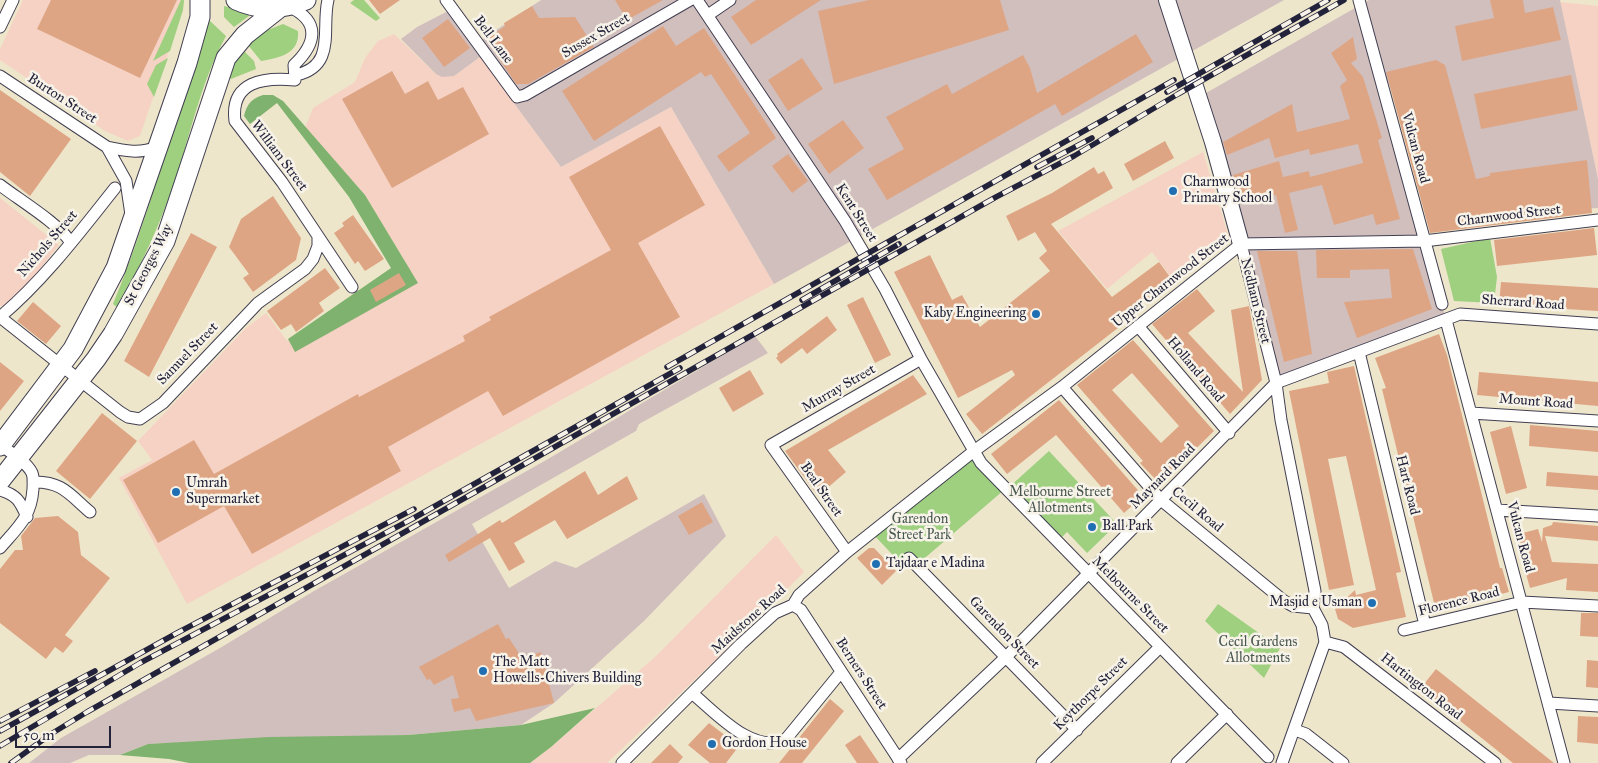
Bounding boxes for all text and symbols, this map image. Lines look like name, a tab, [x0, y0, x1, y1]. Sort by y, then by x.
street label: Sussex Street	[559, 10, 633, 62]
street label: Bell Lane	[470, 13, 516, 67]
street label: Burton Street	[24, 70, 100, 128]
street label: Vulcan Road	[1397, 111, 1433, 185]
street label: William Street	[247, 117, 311, 195]
place label: Charnwood Primary School	[1183, 175, 1272, 208]
street label: Kent Street	[831, 181, 881, 245]
marker: Charnwood Primary School	[1167, 185, 1179, 197]
street label: Charnwood Street	[1456, 201, 1562, 231]
street label: Nichols Street	[14, 207, 82, 281]
street label: St Georges Way	[121, 221, 177, 309]
street label: Upper Charnwood Street	[1109, 230, 1233, 332]
street label: Nedham Street	[1236, 256, 1274, 346]
street label: Sherrard Road	[1481, 292, 1565, 314]
place label: Kaby Engineering	[924, 306, 1026, 322]
marker: Kaby Engineering	[1030, 308, 1042, 320]
street label: Samuel Street	[154, 319, 222, 389]
street label: Holland Road	[1163, 334, 1227, 406]
street label: Murray Street	[799, 361, 879, 417]
street label: Mount Road	[1498, 391, 1574, 413]
street label: Maynard Road	[1127, 441, 1199, 513]
street label: Hart Road	[1391, 453, 1423, 517]
street label: Beal Street	[796, 460, 846, 520]
place label: Umrah Supermarket	[186, 476, 260, 508]
street label: Cecil Road	[1168, 484, 1226, 536]
park label: Melbourne Street Allotments	[1009, 485, 1111, 518]
marker: Umrah Supermarket	[170, 486, 182, 498]
street label: Vulcan Road	[1502, 500, 1538, 574]
park label: Garendon Street Park	[888, 512, 952, 544]
place label: Ball Park	[1102, 519, 1153, 535]
marker: Ball Park	[1086, 521, 1098, 533]
street label: Melbourne Street	[1088, 553, 1172, 637]
place label: Tajdaar e Madina	[886, 556, 985, 572]
marker: Tajdaar e Madina	[870, 558, 882, 570]
street label: Maidstone Road	[708, 582, 790, 658]
street label: Florence Road	[1417, 584, 1501, 620]
street label: Garendon Street	[965, 593, 1043, 673]
place label: Masjid e Usman	[1269, 595, 1362, 611]
marker: Masjid e Usman	[1366, 597, 1378, 609]
street label: Berners Street	[832, 635, 890, 713]
park label: Cecil Gardens Allotments	[1219, 635, 1297, 668]
street label: Hartington Road	[1377, 650, 1465, 724]
street label: Keythorpe Street	[1050, 653, 1132, 735]
place label: The Matt Howells-Chivers Building	[493, 655, 641, 688]
marker: The Matt Howells-Chivers Building	[477, 665, 489, 677]
scale bar	[18, 716, 114, 748]
text: 50 m	[23, 726, 55, 744]
place label: Gordon House	[722, 736, 807, 752]
marker: Gordon House	[706, 738, 718, 750]

